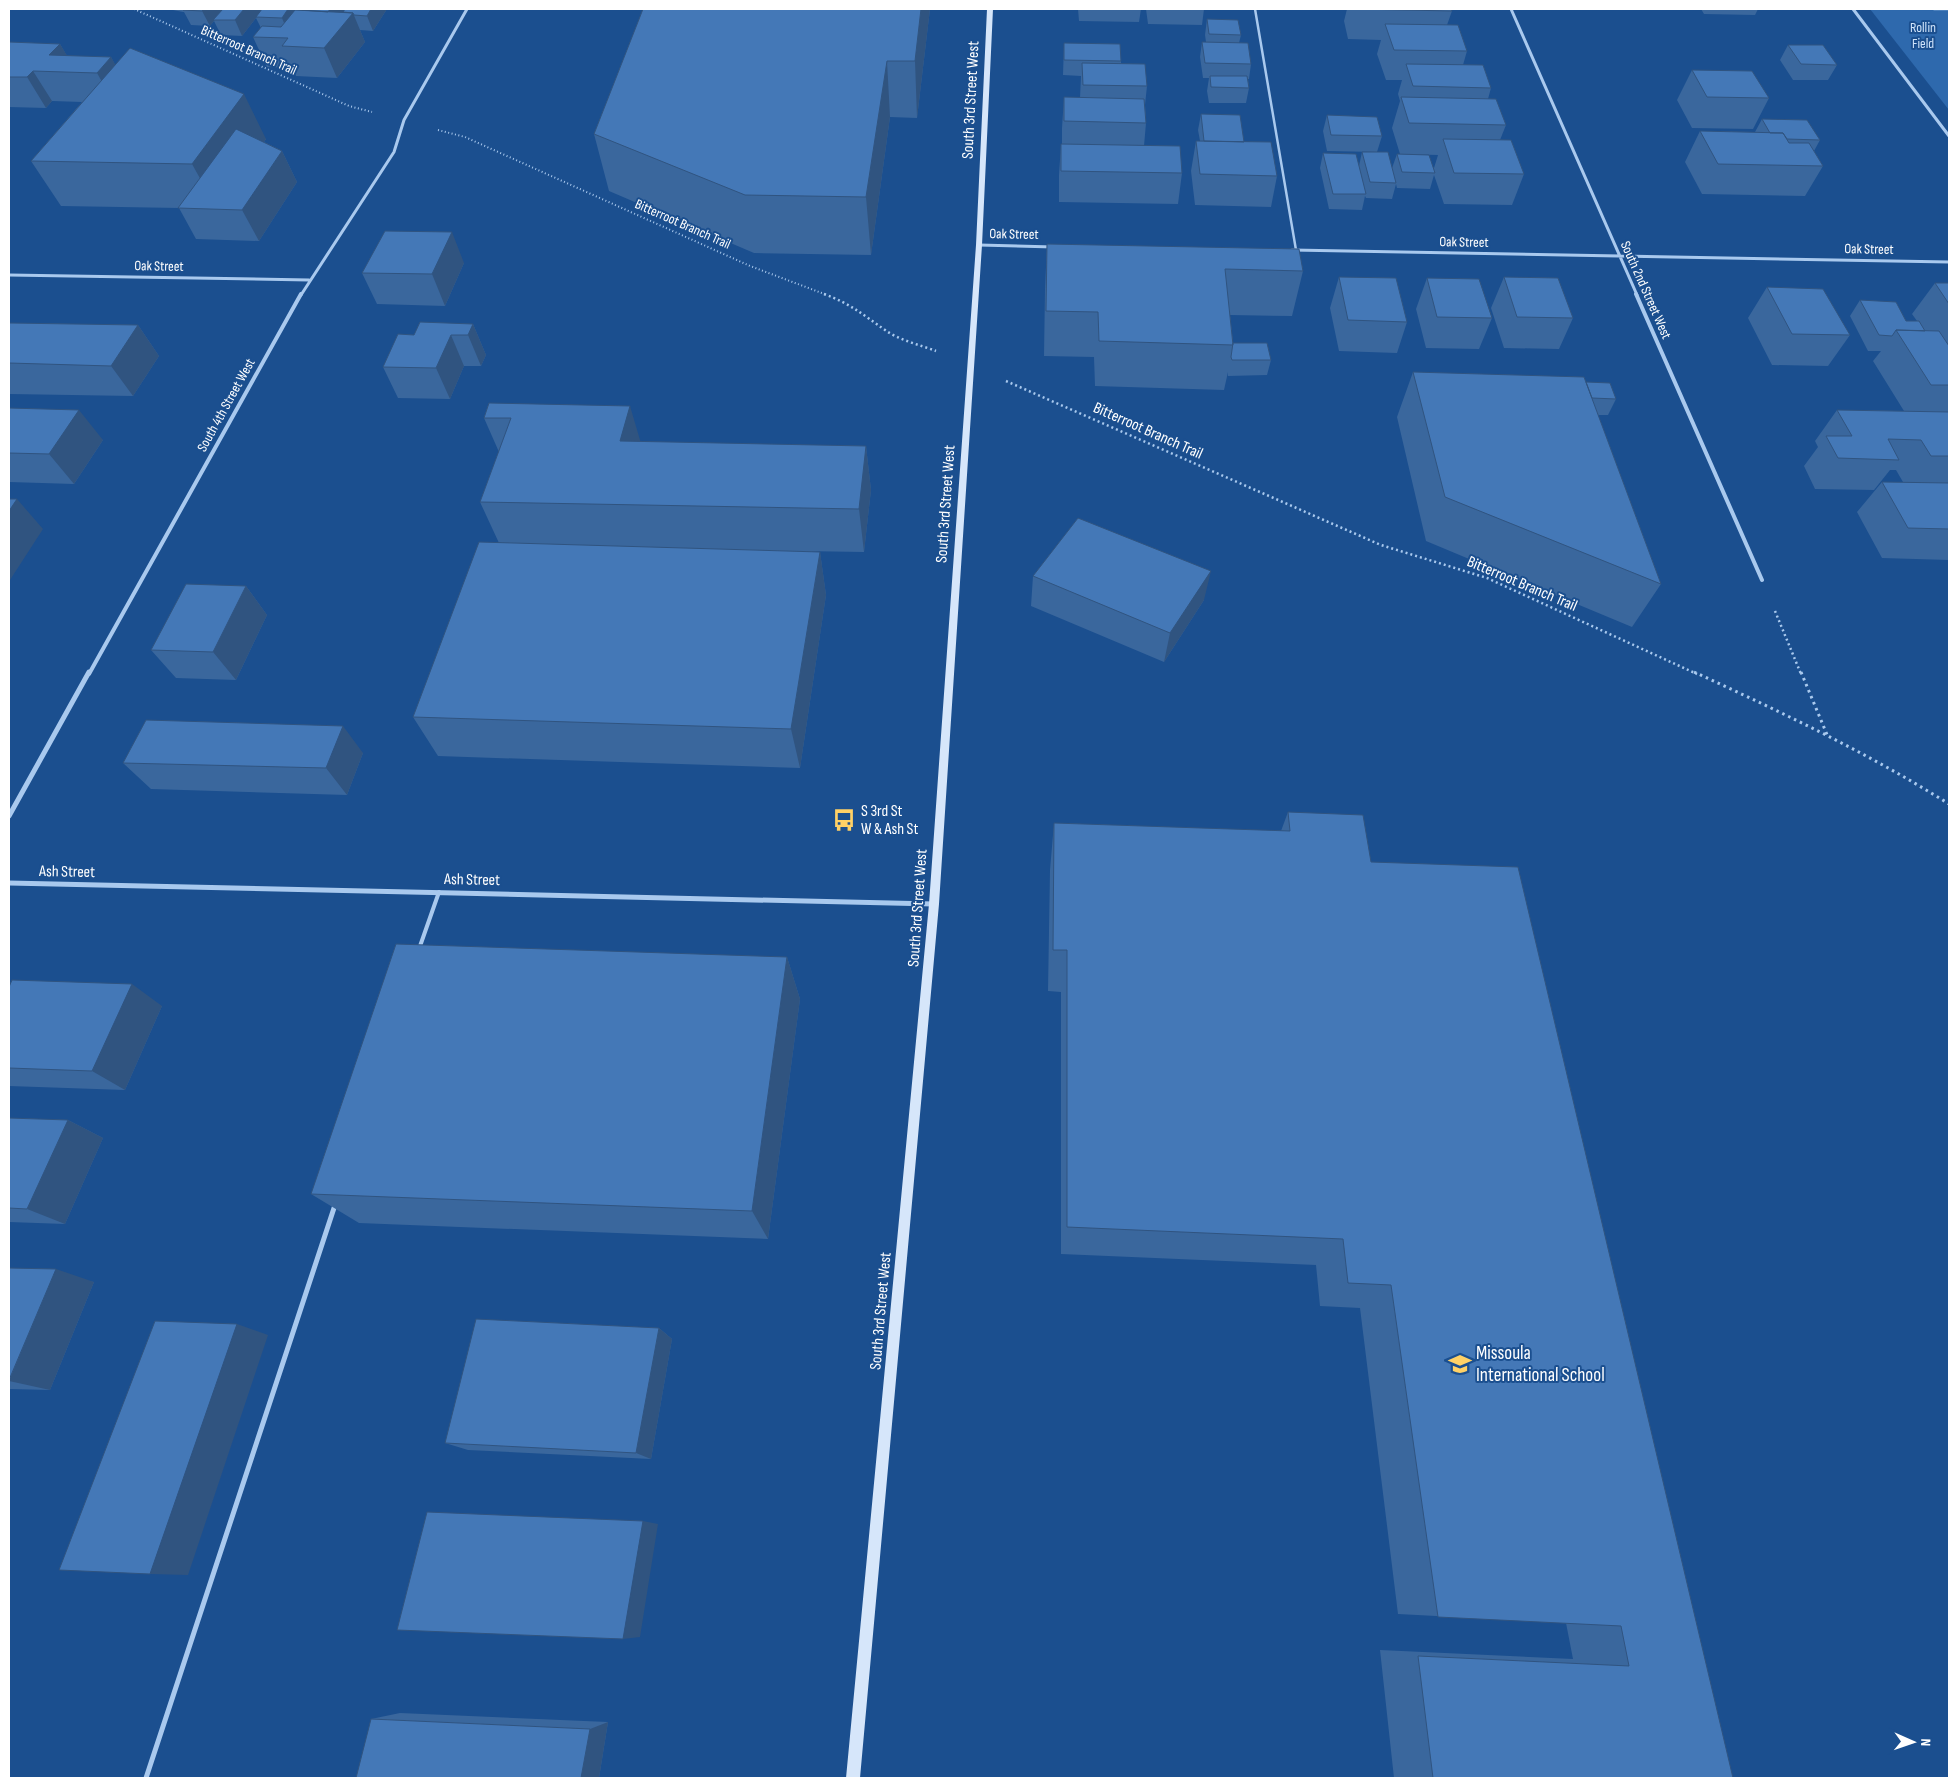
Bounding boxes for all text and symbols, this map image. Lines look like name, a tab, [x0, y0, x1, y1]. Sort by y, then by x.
park label: Rollin Field	[1910, 19, 1936, 52]
street label: Bitterroot Branch Trail	[198, 21, 300, 79]
street label: South 3rd Street West	[958, 40, 984, 160]
street label: Bitterroot Branch Trail	[632, 195, 734, 253]
street label: Oak Street	[989, 225, 1039, 243]
street label: Oak Street	[1439, 233, 1489, 251]
street label: South 2nd Street West	[1617, 238, 1675, 342]
street label: Oak Street	[1844, 240, 1894, 258]
street label: Oak Street	[134, 257, 184, 275]
street label: South 4th Street West	[193, 355, 259, 455]
street label: Bitterroot Branch Trail	[1090, 398, 1206, 464]
street label: South 3rd Street West	[932, 444, 960, 564]
street label: Bitterroot Branch Trail	[1464, 552, 1580, 616]
place label: S 3rd St W & Ash St	[861, 802, 918, 839]
bus stop icon: S 3rd St W & Ash St	[831, 807, 857, 833]
street label: South 3rd Street West	[904, 848, 932, 968]
street label: Ash Street	[38, 862, 95, 882]
street label: Ash Street	[443, 870, 500, 890]
street label: South 3rd Street West	[866, 1251, 896, 1371]
place label: Missoula International School	[1476, 1342, 1605, 1387]
school or university icon: Missoula International School	[1447, 1351, 1473, 1377]
north arrow	[1888, 1717, 1938, 1767]
text: N	[1917, 1738, 1934, 1746]

